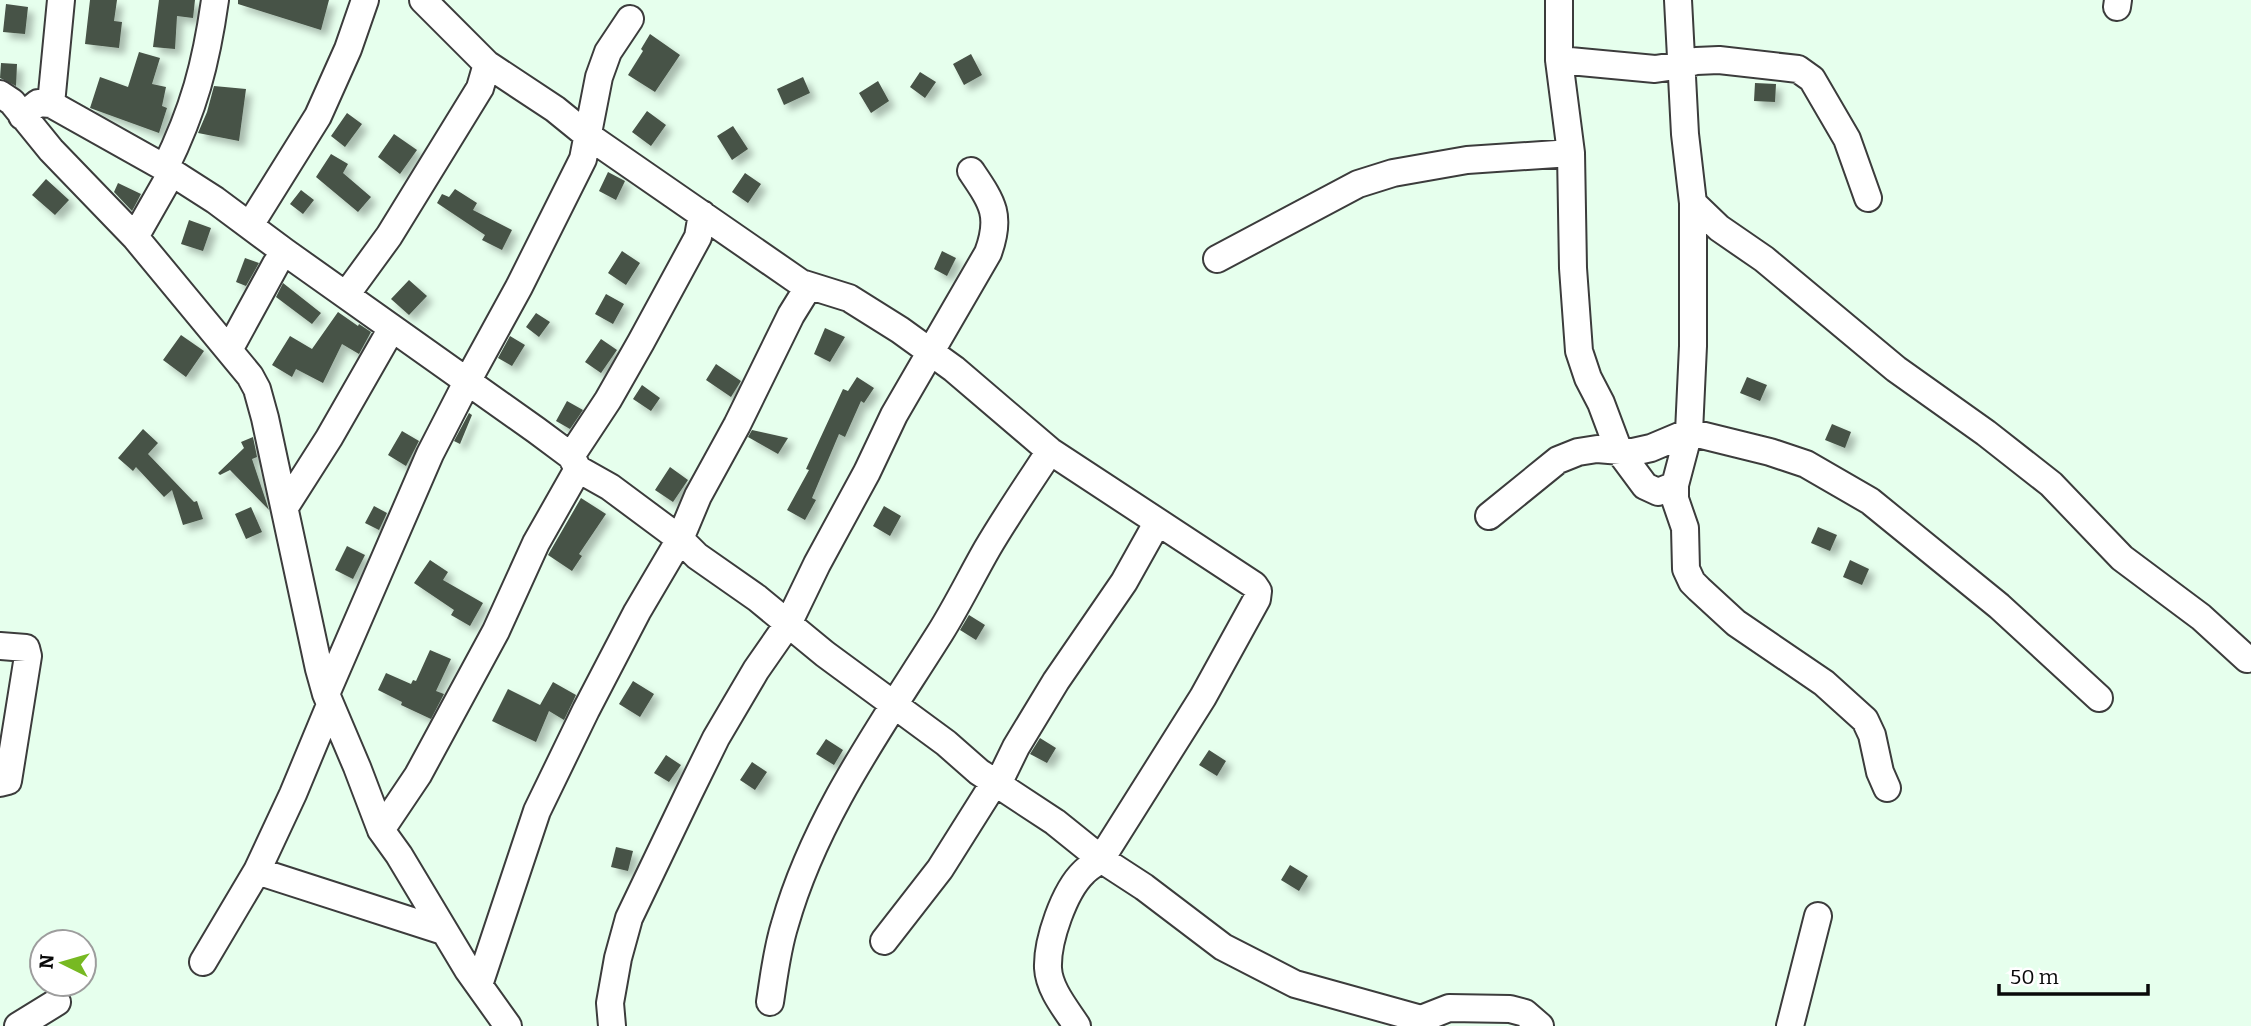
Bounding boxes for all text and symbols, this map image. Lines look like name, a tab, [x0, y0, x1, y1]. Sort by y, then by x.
north arrow	[28, 928, 98, 998]
text: N	[34, 953, 59, 970]
scale bar	[1999, 953, 2148, 997]
text: 50 m	[2010, 964, 2059, 990]

